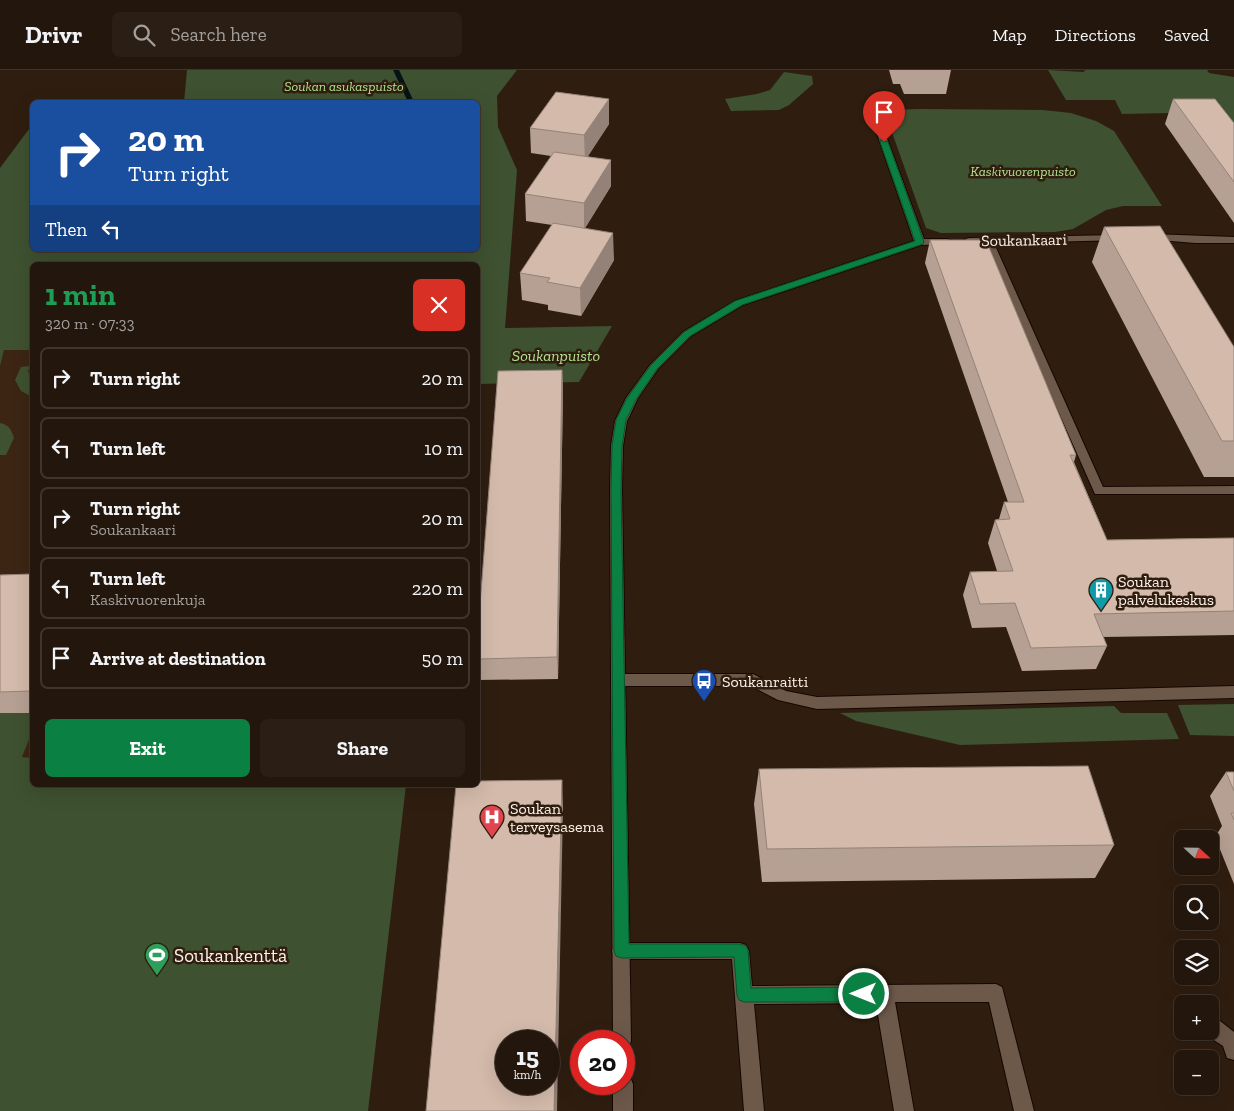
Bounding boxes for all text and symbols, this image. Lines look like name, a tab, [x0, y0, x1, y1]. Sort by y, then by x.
search box	[112, 12, 462, 57]
text: Drivr	[25, 20, 82, 49]
icon: search	[130, 21, 158, 49]
text: Search here	[170, 23, 267, 46]
text: Map	[992, 24, 1027, 46]
text: Directions	[1055, 24, 1136, 46]
text: Saved	[1164, 24, 1209, 46]
park label: Soukan asukaspuisto	[284, 78, 404, 95]
pin	[863, 91, 905, 142]
icon: arrive	[870, 98, 898, 126]
text: 20 m	[128, 118, 204, 160]
icon: right	[45, 120, 110, 185]
text: Turn right	[128, 160, 229, 187]
park label: Kaskivuorenpuisto	[970, 163, 1076, 180]
icon: left	[97, 215, 125, 243]
text: Then	[45, 218, 87, 241]
street label: Soukankaari	[981, 230, 1068, 250]
text: 1 min	[45, 277, 116, 313]
button: close	[413, 279, 465, 331]
text: 320 m · 07:33	[45, 314, 134, 333]
park label: Soukanpuisto	[512, 346, 600, 365]
icon: right	[47, 364, 75, 392]
text: Turn right	[90, 367, 180, 390]
text: 20 m	[422, 367, 463, 390]
icon: left	[47, 434, 75, 462]
text: Turn left	[90, 437, 165, 460]
text: 10 m	[424, 437, 463, 460]
text: Turn right	[90, 497, 180, 520]
icon: right	[47, 504, 75, 532]
text: 20 m	[422, 507, 463, 530]
text: Soukankaari	[90, 520, 176, 539]
text: Turn left	[90, 567, 165, 590]
place label: Soukan palvelukeskus	[1118, 572, 1214, 609]
icon: left	[47, 574, 75, 602]
text: 220 m	[412, 577, 463, 600]
building icon: Soukan palvelukeskus	[1088, 577, 1114, 611]
text: Kaskivuorenkuja	[90, 590, 205, 609]
icon: arrive	[47, 644, 75, 672]
text: Arrive at destination	[90, 647, 266, 670]
text: 50 m	[422, 647, 463, 670]
bus stop icon: Soukanraitti	[691, 668, 717, 702]
place label: Soukanraitti	[722, 672, 809, 691]
button: Exit	[45, 719, 250, 777]
button: Share	[260, 719, 465, 777]
place label: Soukan terveysasema	[510, 799, 604, 836]
hospital icon: Soukan terveysasema	[479, 804, 505, 838]
north arrow	[1174, 830, 1219, 875]
map controls	[1174, 830, 1219, 1095]
button: search	[1174, 885, 1219, 930]
button: layers	[1174, 940, 1219, 985]
sports icon: Soukankenttä	[144, 942, 170, 976]
place label: Soukankenttä	[174, 944, 287, 967]
position arrow	[837, 967, 889, 1019]
button: +	[1174, 995, 1219, 1040]
speed limit sign: 20	[570, 1030, 635, 1095]
text: 15	[516, 1041, 539, 1071]
button: −	[1174, 1050, 1219, 1095]
text: km/h	[514, 1068, 541, 1082]

